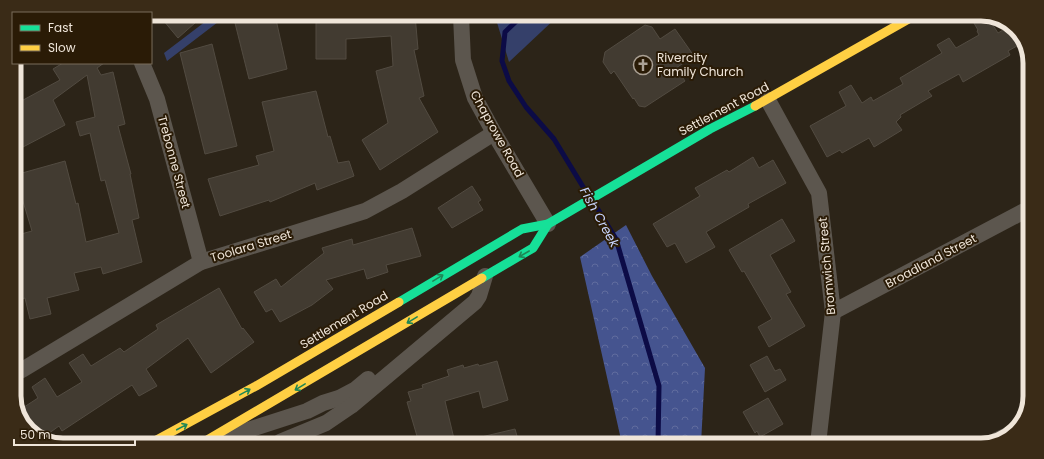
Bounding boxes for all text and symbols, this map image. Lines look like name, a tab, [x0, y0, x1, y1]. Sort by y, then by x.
legend	[12, 12, 152, 64]
text: Fast	[48, 19, 73, 36]
text: Slow	[48, 39, 76, 56]
place label: Rivercity Family Church	[657, 49, 743, 80]
church icon: Rivercity Family Church	[632, 54, 654, 76]
street label: Settlement Road	[676, 78, 772, 140]
street label: Chaprowe Road	[466, 87, 528, 180]
street label: Trebonne Street	[154, 114, 195, 210]
water label: Fish Creek	[575, 184, 625, 252]
street label: Bromwich Street	[814, 217, 839, 316]
street label: Toolara Street	[208, 225, 293, 266]
street label: Broadland Street	[882, 229, 979, 292]
one-way arrow	[518, 250, 530, 258]
one-way arrow	[432, 274, 444, 282]
street label: Settlement Road	[297, 287, 391, 353]
one-way arrow	[407, 316, 418, 324]
one-way arrow	[294, 383, 306, 391]
one-way arrow	[239, 388, 251, 396]
scale bar	[14, 421, 135, 447]
one-way arrow	[176, 422, 188, 430]
text: 50 m	[20, 426, 51, 443]

